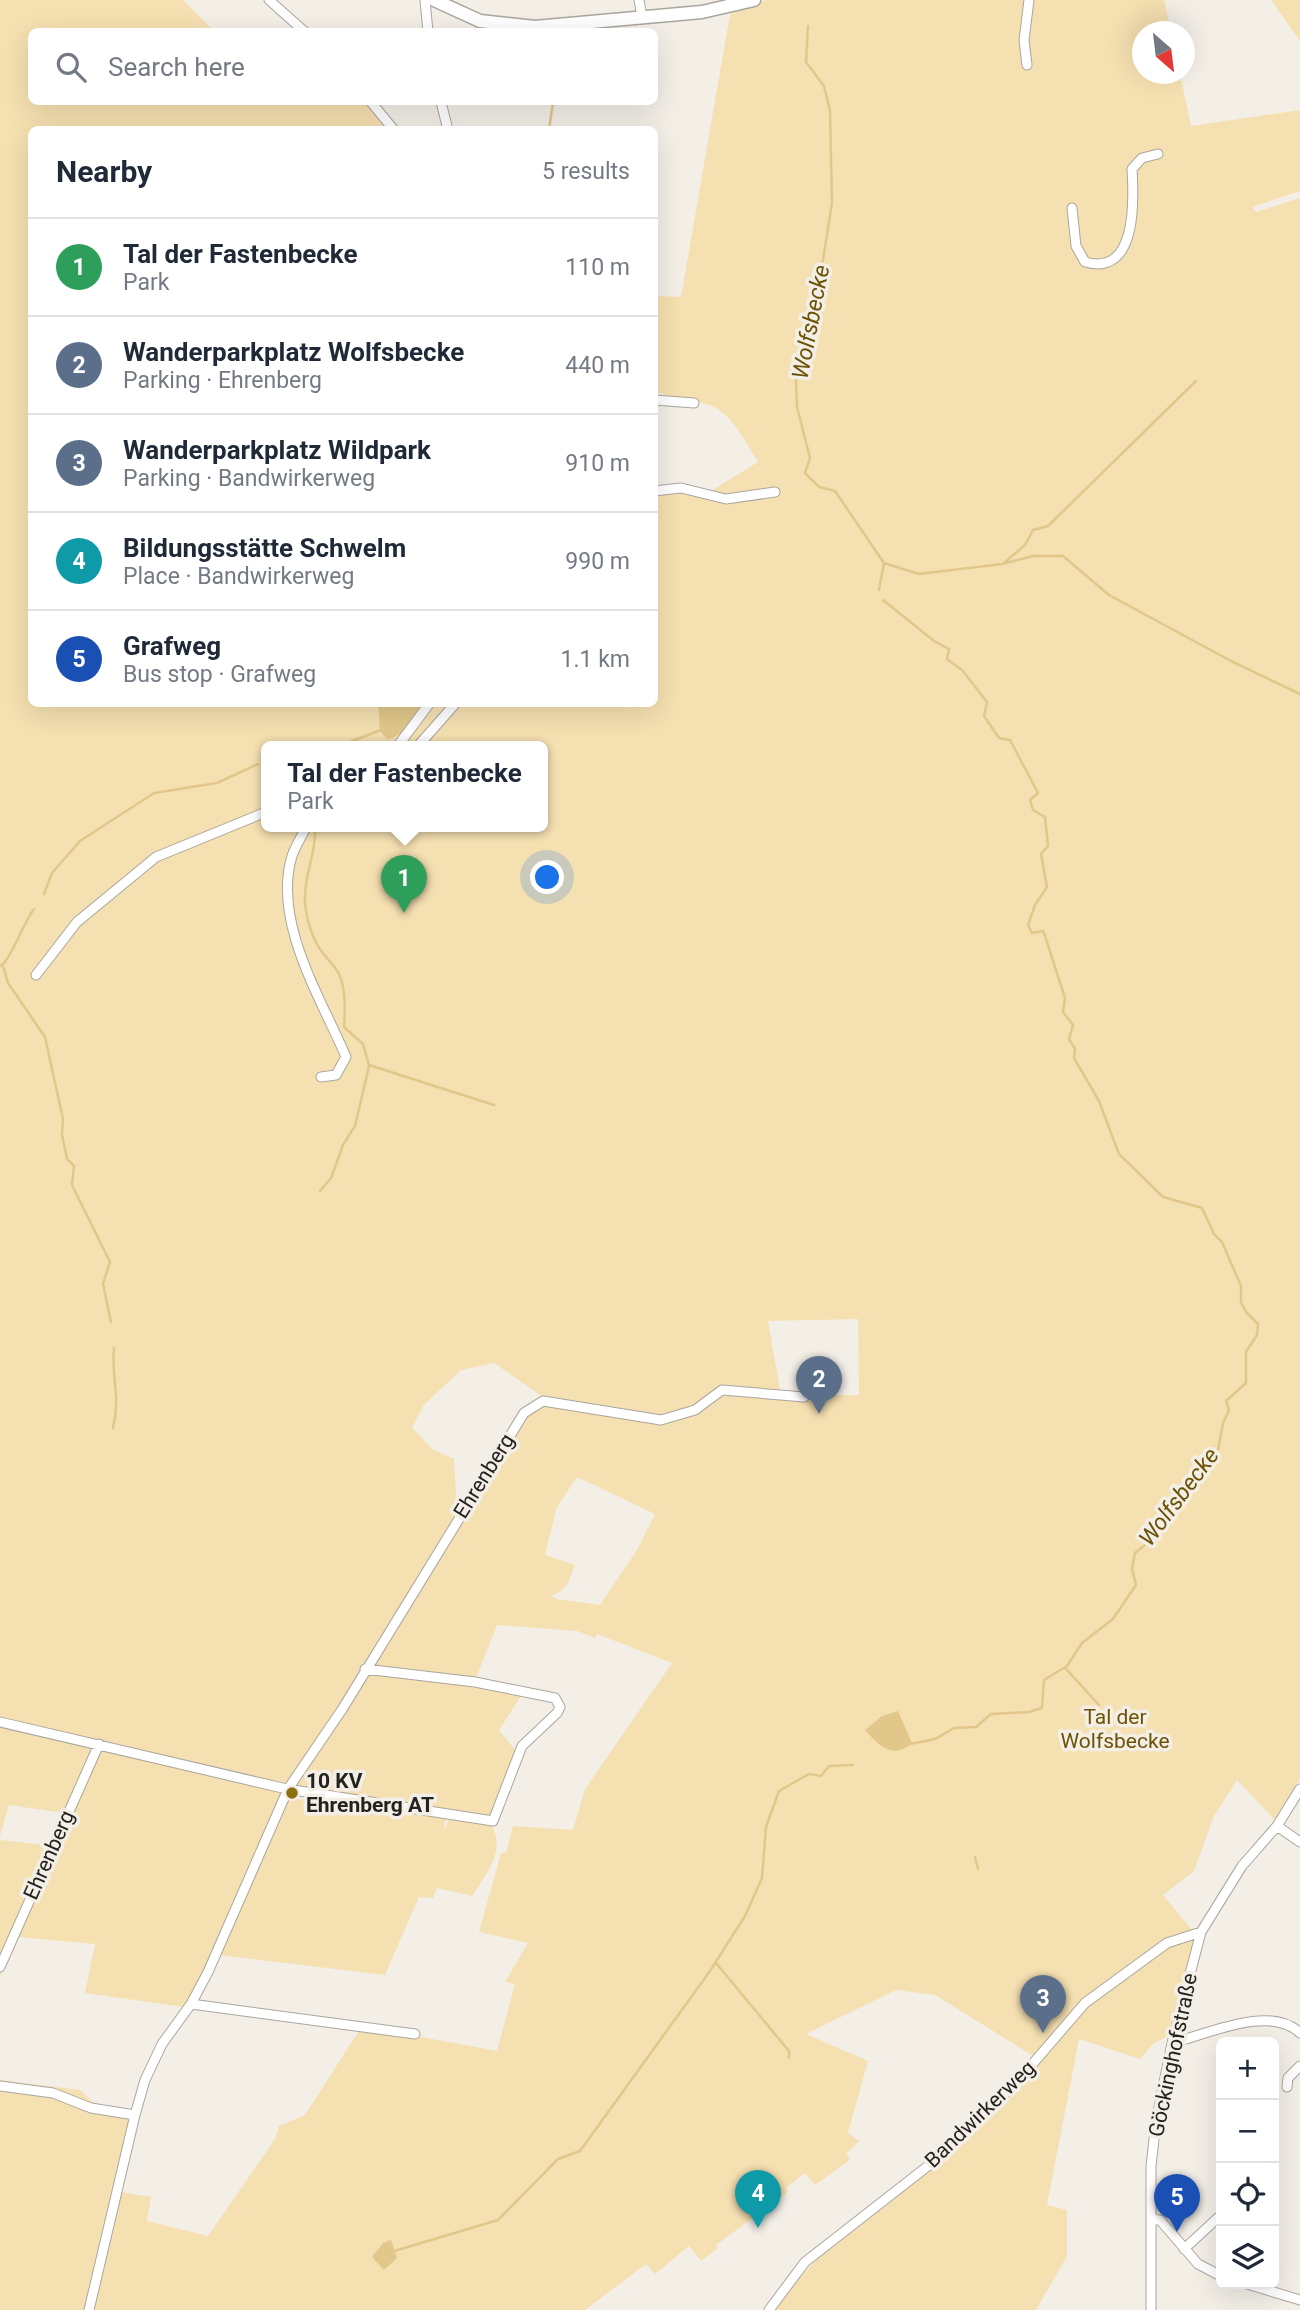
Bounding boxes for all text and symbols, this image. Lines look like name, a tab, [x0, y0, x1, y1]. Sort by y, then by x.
north arrow	[1132, 21, 1195, 84]
search box	[28, 28, 658, 105]
icon: search	[52, 48, 90, 86]
text: Search here	[108, 52, 245, 82]
text: Nearby	[56, 154, 152, 189]
text: 5 results	[542, 158, 630, 185]
text: Tal der Fastenbecke	[123, 239, 358, 269]
text: 1	[72, 254, 86, 281]
text: 110 m	[565, 254, 630, 281]
water label: Wolfsbecke	[787, 262, 835, 381]
text: Park	[123, 269, 169, 296]
text: Wanderparkplatz Wolfsbecke	[123, 337, 464, 367]
text: 2	[72, 352, 86, 379]
text: 440 m	[565, 352, 630, 379]
text: Parking · Ehrenberg	[123, 367, 322, 394]
text: Wanderparkplatz Wildpark	[123, 435, 431, 465]
text: 3	[72, 450, 86, 477]
text: 910 m	[565, 450, 630, 477]
text: Parking · Bandwirkerweg	[123, 465, 375, 492]
text: Bildungsstätte Schwelm	[123, 533, 406, 563]
text: 4	[72, 548, 86, 575]
text: 990 m	[565, 548, 630, 575]
text: Place · Bandwirkerweg	[123, 563, 354, 590]
text: Grafweg	[123, 631, 221, 661]
text: 5	[72, 646, 86, 673]
text: 1.1 km	[561, 646, 630, 673]
text: Bus stop · Grafweg	[123, 661, 316, 688]
popup	[261, 741, 548, 832]
text: Tal der Fastenbecke	[287, 758, 522, 788]
text: Park	[287, 788, 334, 815]
pin: 1	[381, 855, 427, 913]
your location	[530, 860, 564, 894]
pin: 2	[796, 1356, 842, 1414]
street label: Ehrenberg	[449, 1429, 519, 1523]
water label: Wolfsbecke	[1133, 1442, 1225, 1551]
park label: Tal der Wolfsbecke	[1060, 1705, 1170, 1753]
place label: 10 KV Ehrenberg AT	[306, 1769, 434, 1817]
marker: 10 KV Ehrenberg AT	[284, 1785, 300, 1801]
street label: Ehrenberg	[19, 1807, 79, 1903]
street label: Göckinghofstraße	[1144, 1971, 1202, 2139]
pin: 3	[1020, 1975, 1066, 2033]
map controls	[1216, 2037, 1279, 2289]
button: +	[1216, 2037, 1279, 2100]
street label: Bandwirkerweg	[920, 2056, 1040, 2172]
button: −	[1216, 2100, 1279, 2163]
button: locate	[1216, 2163, 1279, 2226]
pin: 4	[735, 2170, 781, 2228]
pin: 5	[1154, 2174, 1200, 2232]
button: layers	[1216, 2226, 1279, 2289]

